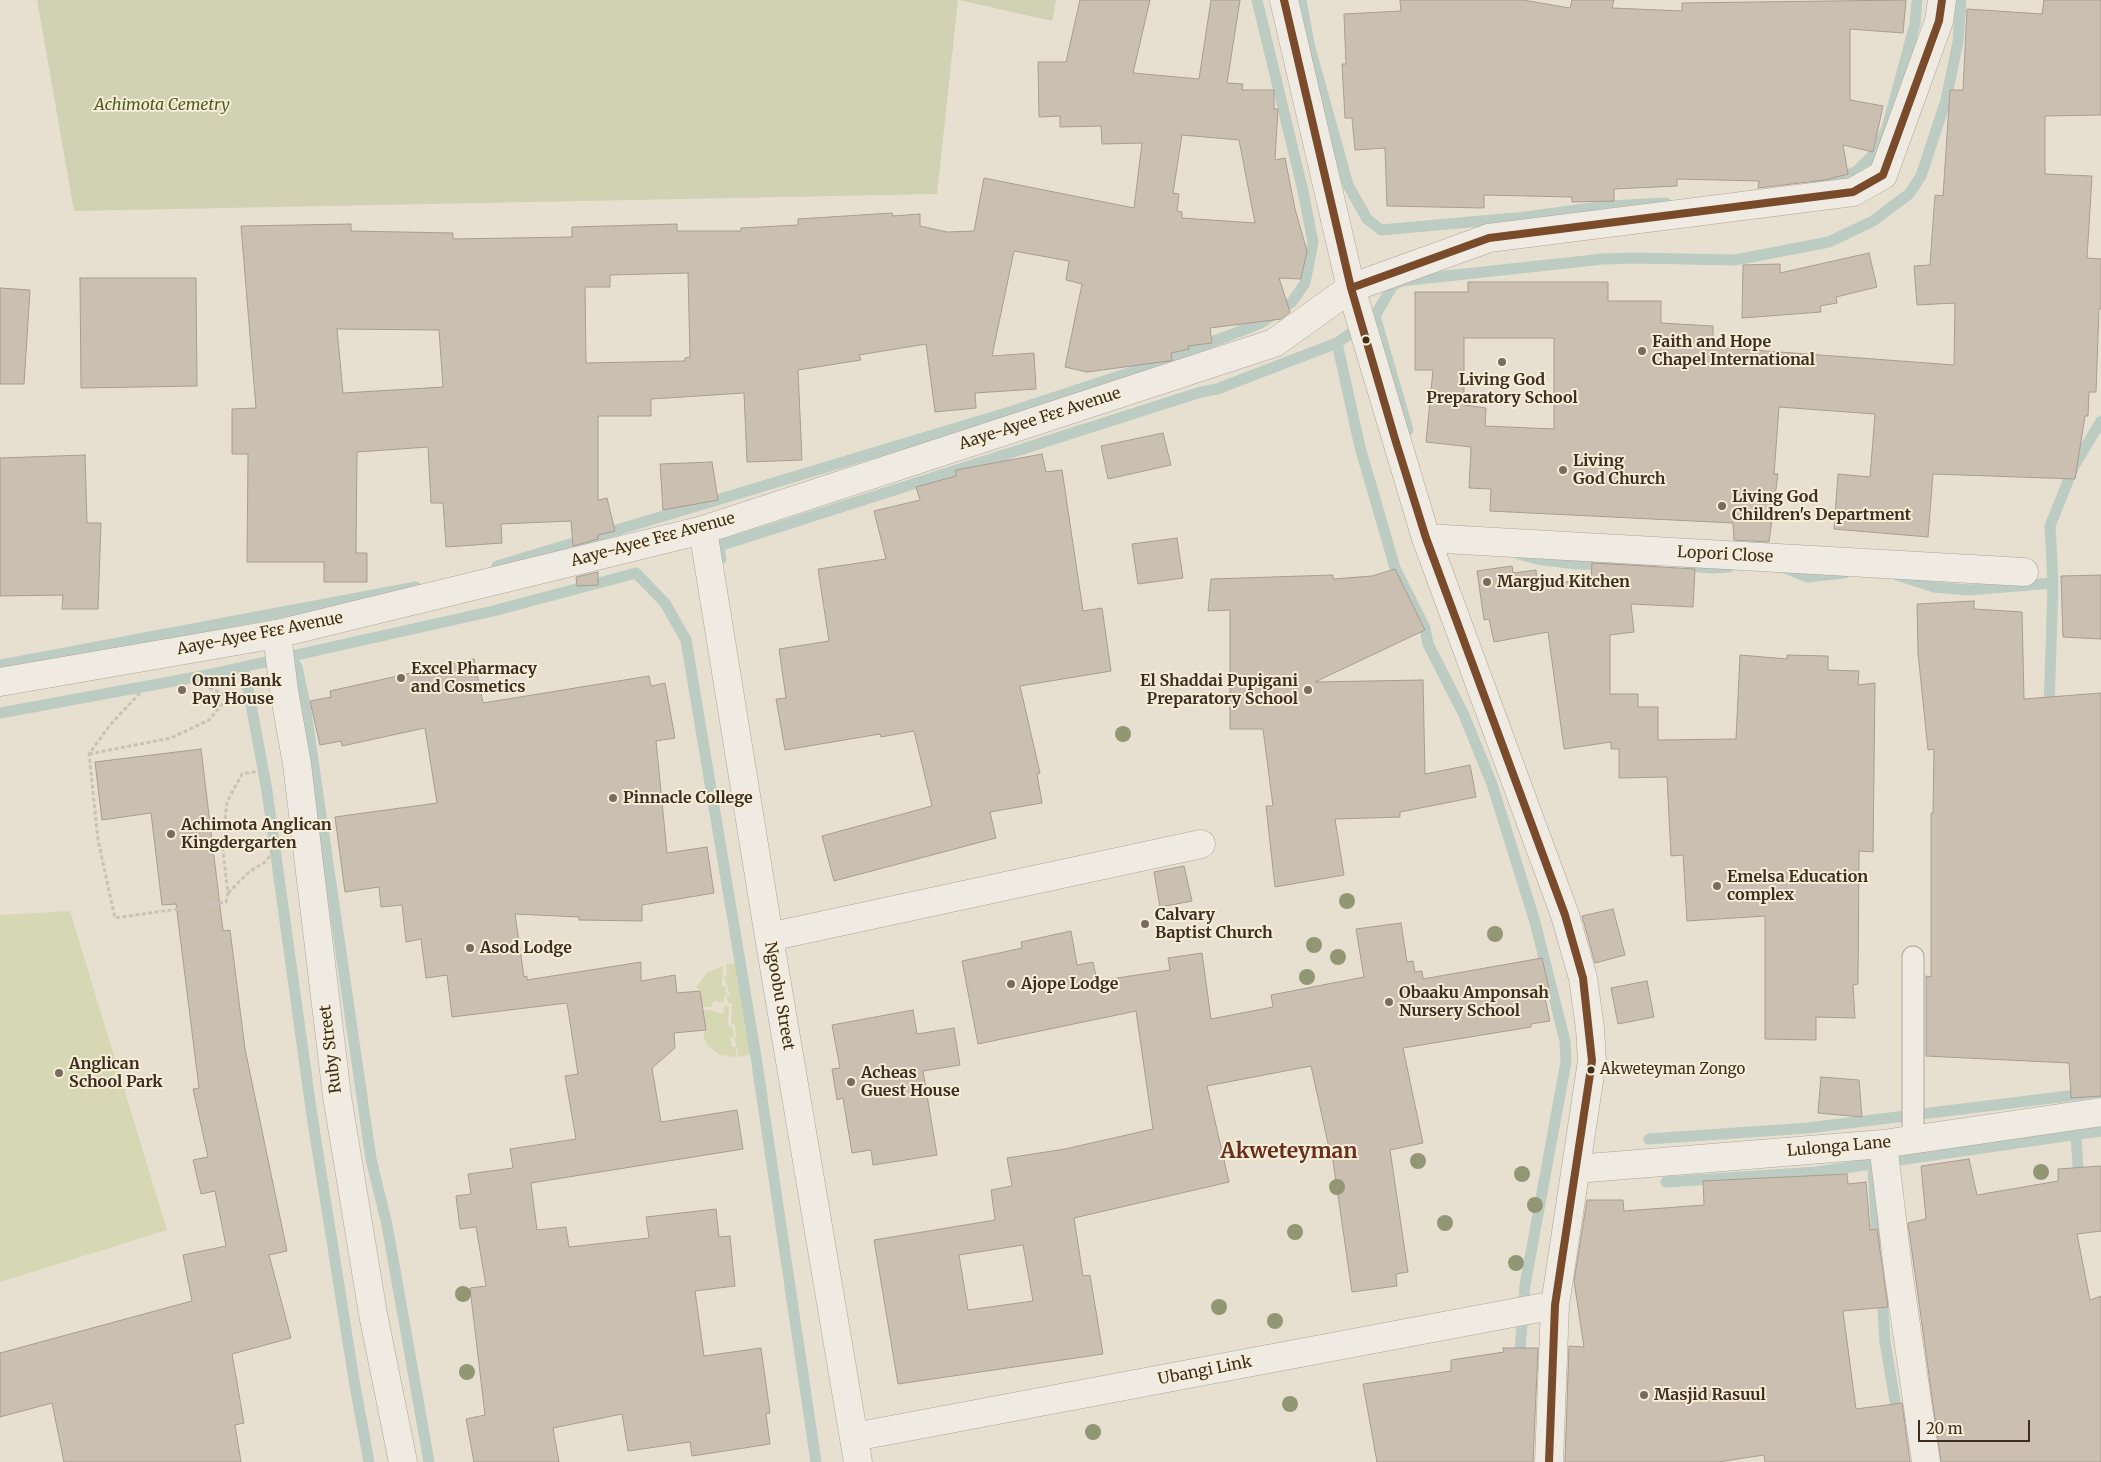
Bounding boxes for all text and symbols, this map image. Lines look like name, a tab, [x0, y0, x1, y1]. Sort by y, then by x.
park label: Achimota Cemetry	[94, 95, 230, 115]
place label: Faith and Hope Chapel International	[1652, 332, 1815, 370]
unlabelled marker	[1361, 335, 1371, 345]
marker: Faith and Hope Chapel International	[1636, 345, 1648, 357]
marker: Living God Preparatory School	[1496, 356, 1508, 368]
place label: Living God Preparatory School	[1426, 370, 1578, 408]
street label: Aaye-Ayee Fɛɛ Avenue	[957, 384, 1123, 454]
place label: Living God Church	[1573, 451, 1665, 489]
marker: Living God Church	[1557, 464, 1569, 476]
place label: Living God Children's Department	[1732, 487, 1911, 525]
marker: Living God Children's Department	[1716, 500, 1728, 512]
street label: Aaye-Ayee Fɛɛ Avenue	[569, 509, 737, 571]
street label: Lopori Close	[1677, 543, 1773, 567]
place label: Margjud Kitchen	[1497, 572, 1630, 592]
marker: Margjud Kitchen	[1481, 576, 1493, 588]
street label: Aaye-Ayee Fɛɛ Avenue	[175, 608, 345, 660]
place label: Excel Pharmacy and Cosmetics	[411, 659, 537, 697]
place label: Omni Bank Pay House	[192, 671, 282, 709]
place label: El Shaddai Pupigani Preparatory School	[1140, 671, 1298, 709]
marker: Excel Pharmacy and Cosmetics	[395, 672, 407, 684]
marker: Omni Bank Pay House	[176, 684, 188, 696]
marker: El Shaddai Pupigani Preparatory School	[1302, 684, 1314, 696]
place label: Pinnacle College	[623, 788, 753, 808]
marker: Pinnacle College	[607, 792, 619, 804]
place label: Achimota Anglican Kingdergarten	[181, 815, 332, 853]
marker: Achimota Anglican Kingdergarten	[165, 828, 177, 840]
place label: Emelsa Education complex	[1727, 867, 1868, 905]
marker: Emelsa Education complex	[1711, 880, 1723, 892]
place label: Calvary Baptist Church	[1155, 905, 1273, 943]
marker: Calvary Baptist Church	[1139, 918, 1151, 930]
place label: Asod Lodge	[480, 938, 572, 958]
street label: Ngoobu Street	[760, 940, 798, 1052]
marker: Asod Lodge	[464, 942, 476, 954]
place label: Ajope Lodge	[1021, 974, 1118, 994]
marker: Ajope Lodge	[1005, 978, 1017, 990]
place label: Obaaku Amponsah Nursery School	[1399, 983, 1549, 1021]
marker: Obaaku Amponsah Nursery School	[1383, 996, 1395, 1008]
street label: Ruby Street	[316, 1004, 346, 1094]
place label: Anglican School Park	[69, 1054, 163, 1092]
place label: Akweteyman Zongo	[1600, 1061, 1745, 1079]
place label: Acheas Guest House	[861, 1063, 960, 1101]
marker: Akweteyman Zongo	[1586, 1065, 1596, 1075]
marker: Anglican School Park	[53, 1067, 65, 1079]
marker: Acheas Guest House	[845, 1076, 857, 1088]
street label: Lulonga Lane	[1786, 1133, 1892, 1161]
district label: Akweteyman	[1221, 1139, 1357, 1165]
street label: Ubangi Link	[1156, 1352, 1254, 1390]
place label: Masjid Rasuul	[1654, 1385, 1766, 1405]
marker: Masjid Rasuul	[1638, 1389, 1650, 1401]
scale bar	[1921, 1410, 2034, 1442]
text: 20 m	[1926, 1419, 1963, 1438]

